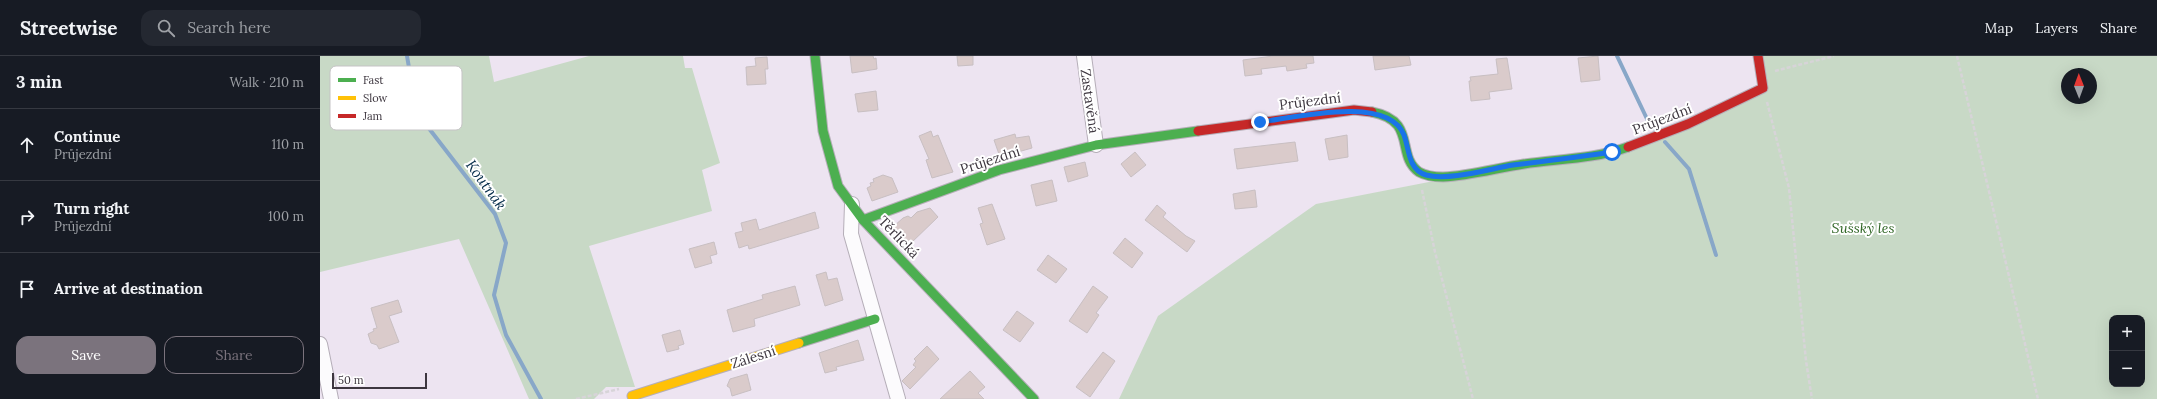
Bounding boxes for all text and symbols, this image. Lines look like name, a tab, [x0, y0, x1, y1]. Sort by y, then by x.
search box	[141, 10, 421, 46]
text: Streetwise	[20, 16, 117, 40]
icon: search	[155, 17, 177, 39]
text: Search here	[187, 18, 271, 37]
text: Map	[1985, 19, 2013, 37]
text: Layers	[2035, 19, 2078, 37]
text: Share	[2100, 19, 2137, 37]
legend	[330, 66, 462, 130]
street label: Zastavěná	[1077, 68, 1103, 134]
north arrow	[2061, 68, 2097, 104]
text: 3 min	[16, 71, 62, 93]
text: Fast	[363, 73, 384, 87]
text: Walk · 210 m	[229, 74, 304, 91]
street label: Průjezdní	[1278, 88, 1342, 114]
text: Slow	[363, 91, 388, 105]
street label: Průjezdní	[1630, 99, 1694, 139]
text: Jam	[362, 109, 383, 123]
route end	[1251, 113, 1269, 131]
text: Continue	[54, 127, 120, 146]
icon: ahead	[16, 134, 38, 156]
text: 110 m	[271, 136, 304, 153]
street label: Průjezdní	[958, 142, 1022, 178]
route start	[1603, 143, 1621, 161]
text: Průjezdní	[54, 146, 112, 163]
water label: Koutnák	[462, 156, 511, 214]
text: Turn right	[54, 199, 130, 218]
icon: right	[16, 206, 38, 228]
text: 100 m	[268, 208, 304, 225]
street label: Těrlická	[875, 212, 923, 262]
text: Průjezdní	[54, 218, 112, 235]
park label: Sušský les	[1832, 219, 1895, 237]
icon: arrive	[16, 278, 38, 300]
text: Arrive at destination	[54, 279, 203, 298]
map controls	[2109, 315, 2145, 387]
button: +	[2109, 315, 2145, 351]
button: Save	[16, 336, 156, 374]
button: Share	[164, 336, 304, 374]
street label: Zálesní	[728, 341, 778, 373]
button: −	[2109, 351, 2145, 387]
scale bar	[332, 371, 427, 390]
text: 50 m	[338, 373, 364, 387]

